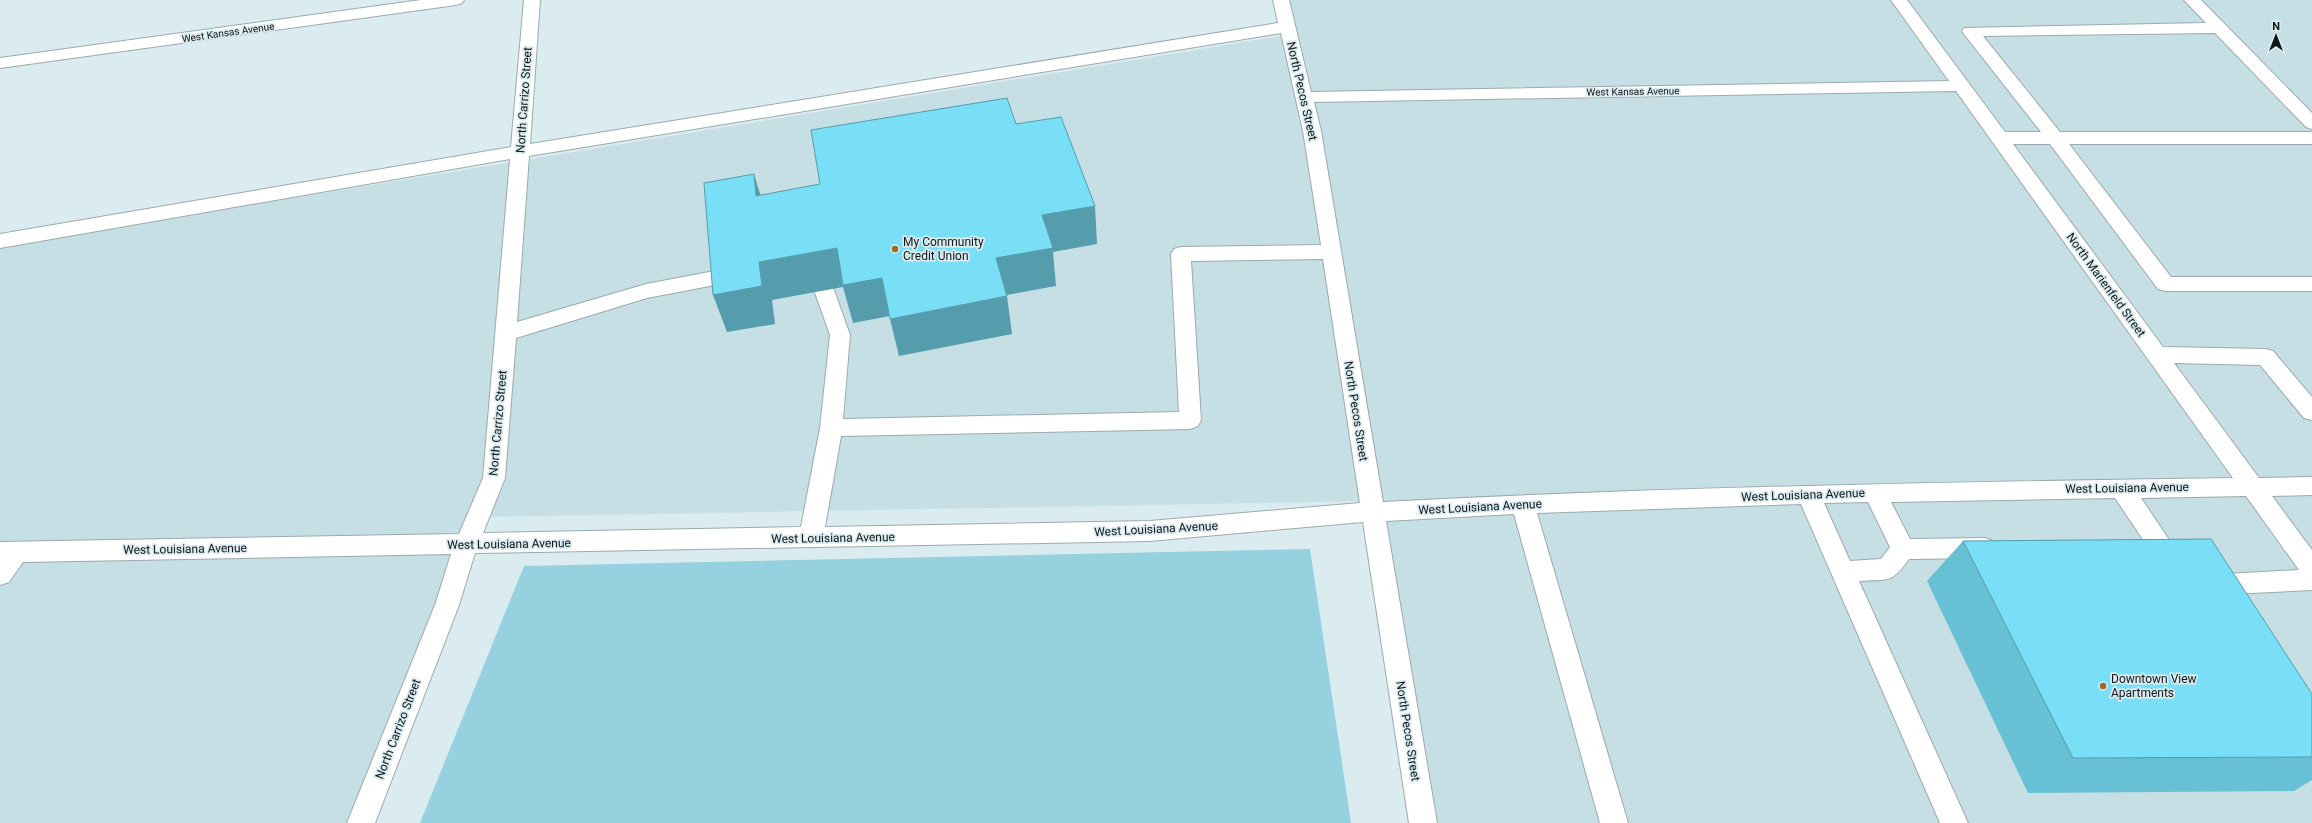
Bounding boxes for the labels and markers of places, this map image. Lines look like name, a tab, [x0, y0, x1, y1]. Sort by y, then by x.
place label: My Community Credit Union	[903, 235, 984, 263]
marker: My Community Credit Union	[890, 244, 900, 254]
place label: Downtown View Apartments	[2111, 672, 2197, 700]
marker: Downtown View Apartments	[2098, 681, 2108, 691]

